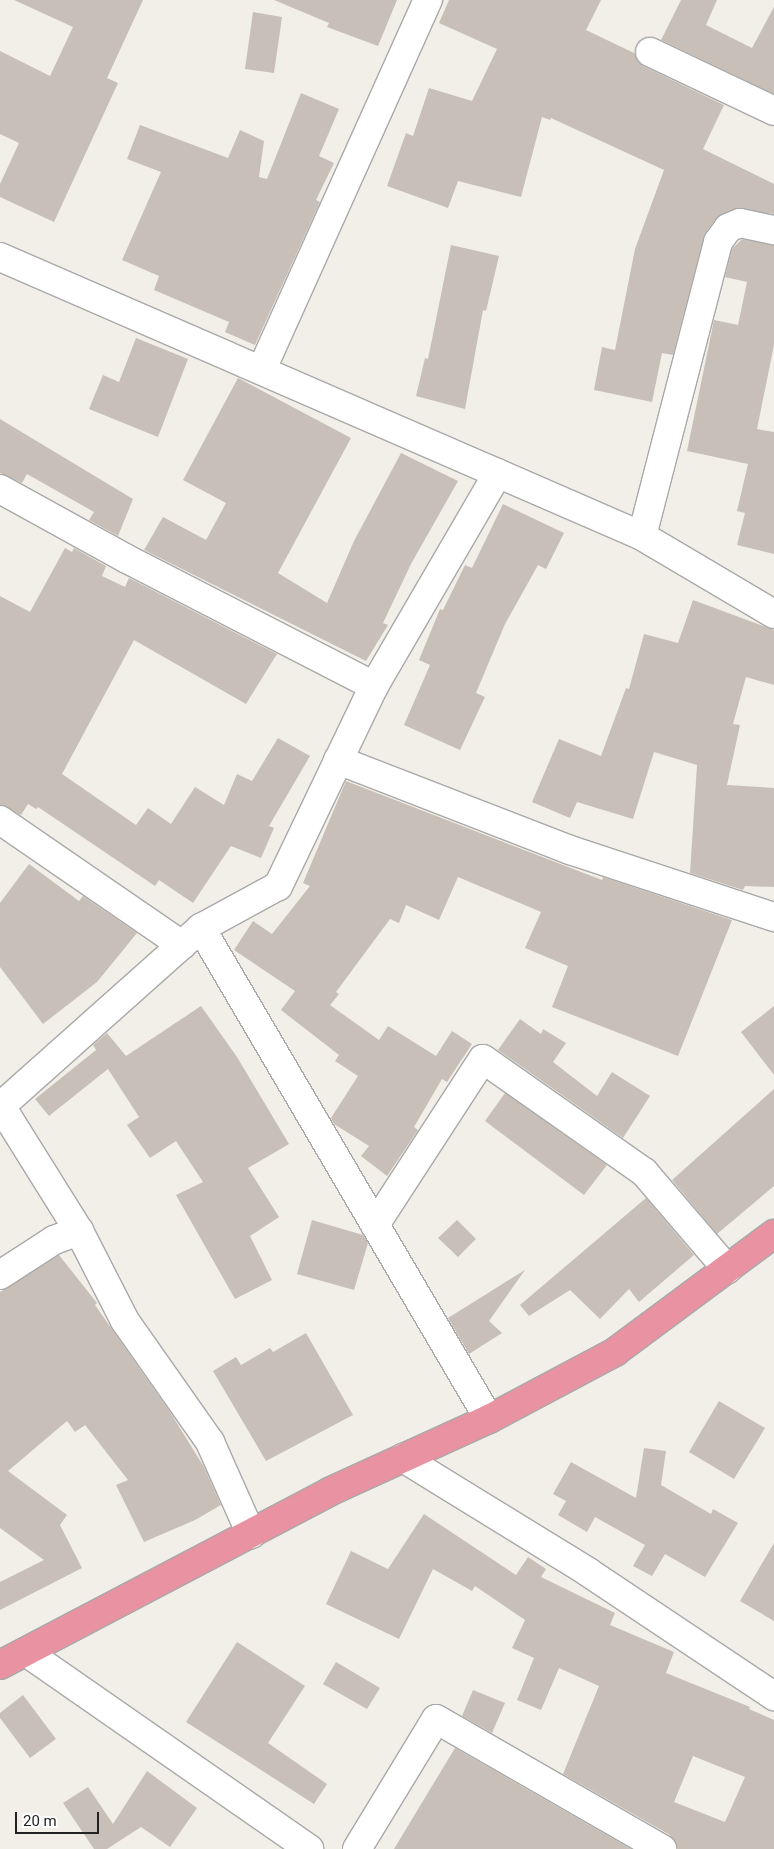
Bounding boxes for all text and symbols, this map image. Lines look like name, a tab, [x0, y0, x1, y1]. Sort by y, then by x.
scale bar	[18, 1802, 101, 1834]
text: 20 m	[23, 1812, 57, 1830]

